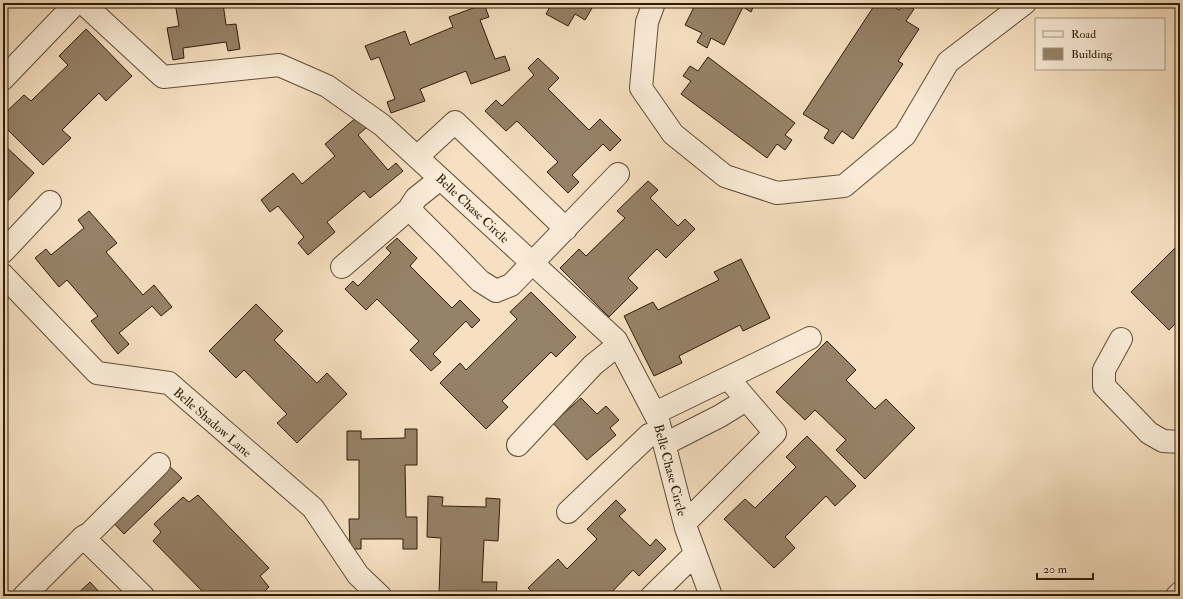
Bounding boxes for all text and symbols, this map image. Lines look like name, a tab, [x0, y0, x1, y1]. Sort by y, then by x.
legend	[1035, 18, 1165, 70]
text: Road	[1071, 27, 1096, 42]
text: Building	[1071, 47, 1114, 62]
street label: Belle Chase Circle	[432, 171, 513, 247]
street label: Belle Shadow Lane	[170, 384, 255, 461]
street label: Belle Chase Circle	[650, 422, 690, 519]
scale bar	[1037, 555, 1093, 581]
text: 20 m	[1043, 562, 1068, 577]

